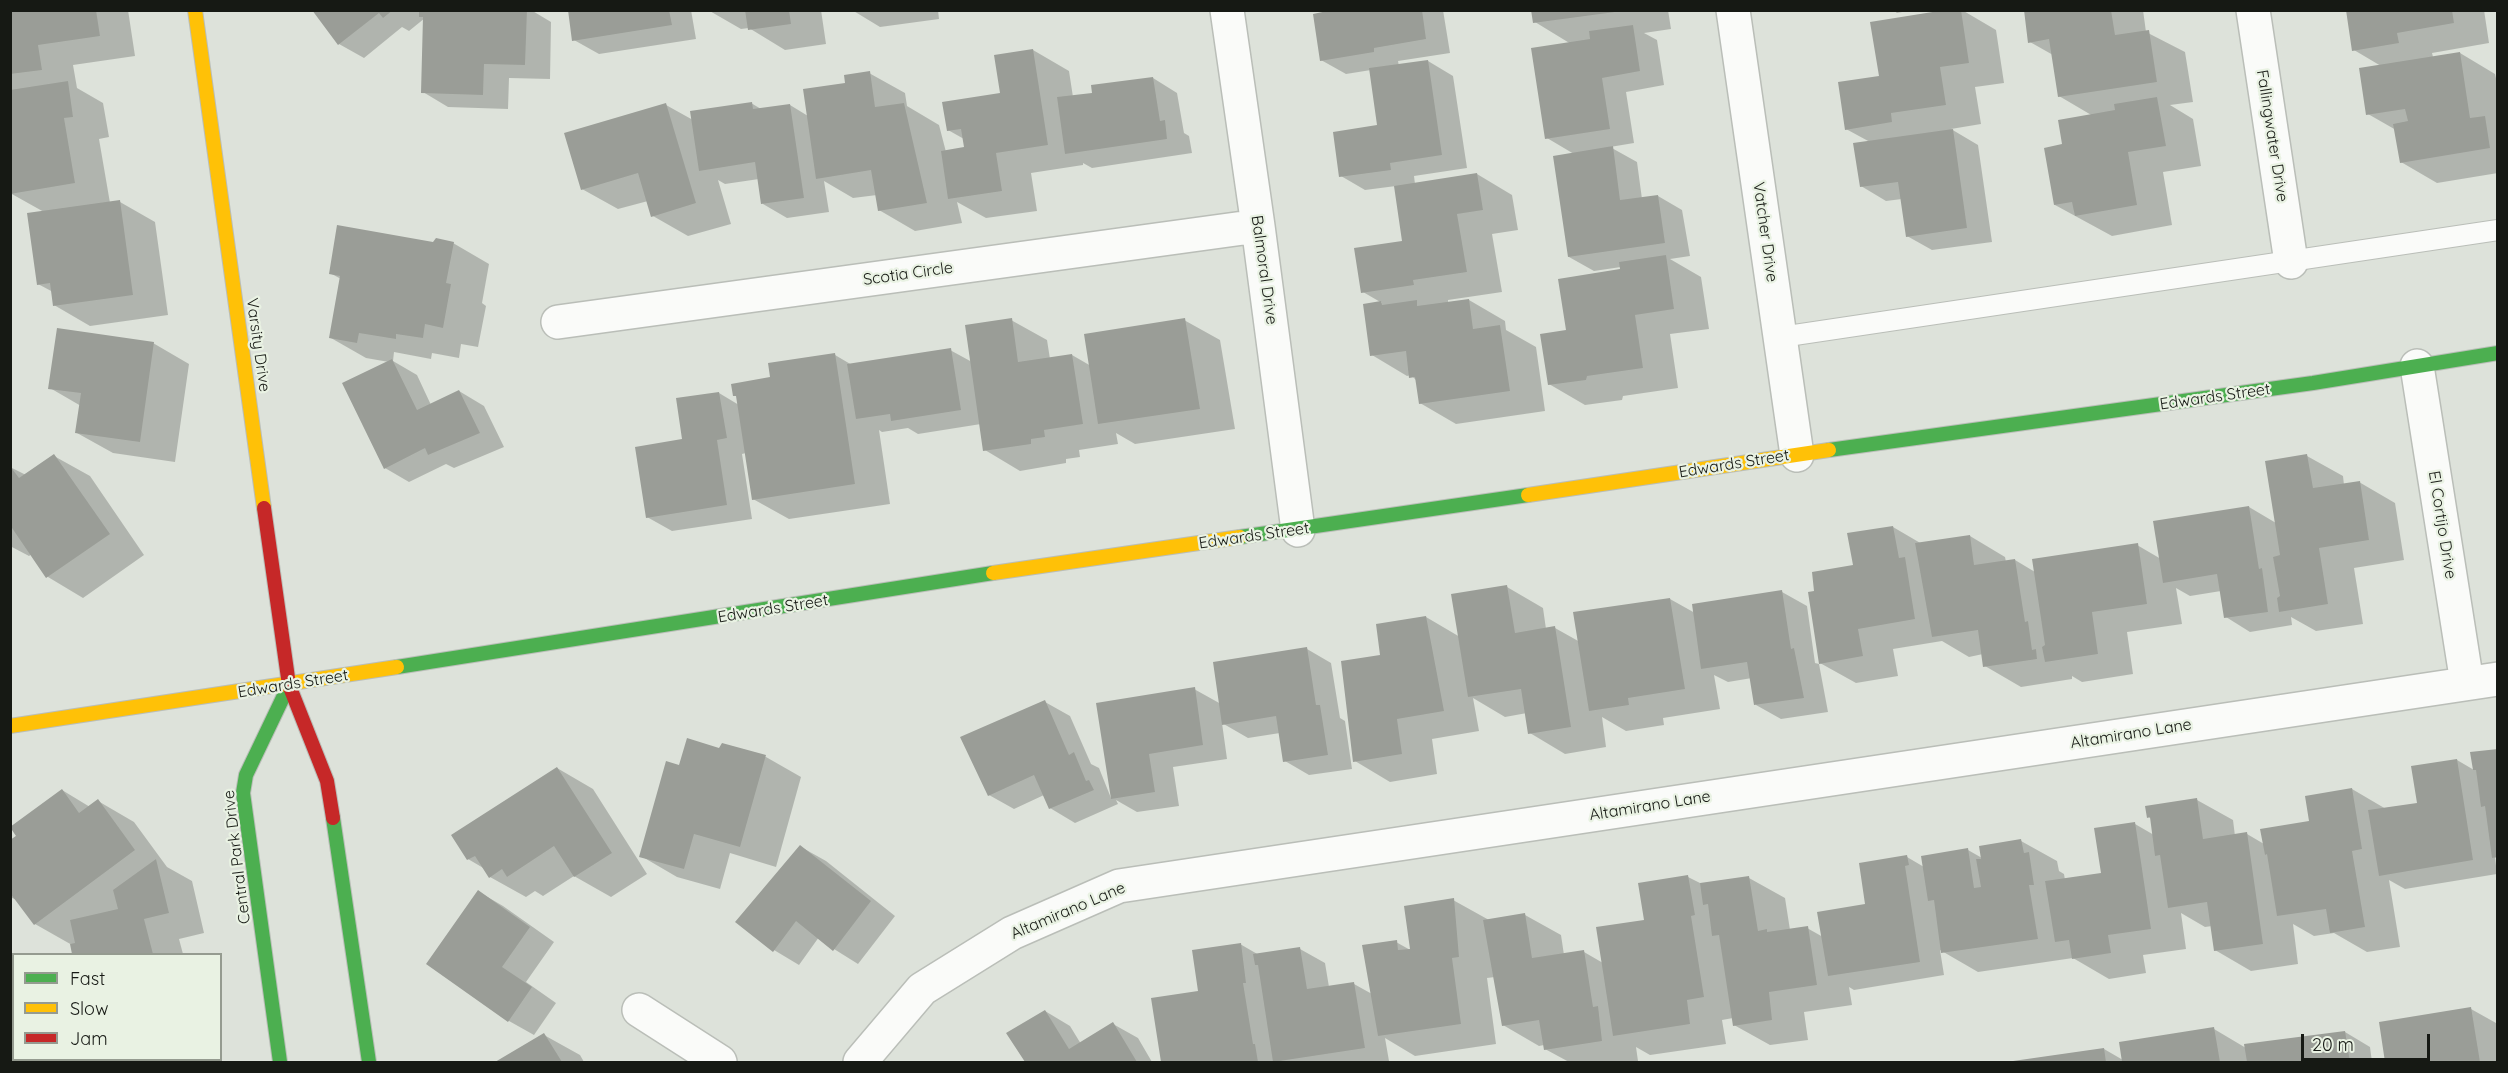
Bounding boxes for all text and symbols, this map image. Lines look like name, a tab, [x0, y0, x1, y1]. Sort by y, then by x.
street label: Fallingwater Drive	[2252, 68, 2292, 204]
street label: Vatcher Drive	[1748, 181, 1782, 283]
street label: Balmoral Drive	[1247, 214, 1281, 326]
street label: Scotia Circle	[862, 258, 954, 290]
street label: Varsity Drive	[242, 297, 274, 393]
street label: Edwards Street	[2158, 380, 2272, 414]
street label: Edwards Street	[1677, 446, 1791, 482]
street label: El Cortijo Drive	[2424, 470, 2460, 580]
street label: Edwards Street	[1197, 519, 1311, 553]
street label: Edwards Street	[716, 591, 830, 627]
street label: Edwards Street	[236, 666, 350, 702]
street label: Altamirano Lane	[2069, 715, 2193, 753]
street label: Altamirano Lane	[1588, 787, 1712, 825]
street label: Central Park Drive	[219, 789, 255, 925]
street label: Altamirano Lane	[1008, 878, 1128, 944]
legend	[12, 953, 222, 1061]
text: Fast	[70, 967, 105, 990]
text: Slow	[70, 997, 108, 1020]
scale bar	[2304, 1022, 2433, 1060]
text: Jam	[70, 1027, 108, 1050]
text: 20 m	[2312, 1033, 2354, 1056]

